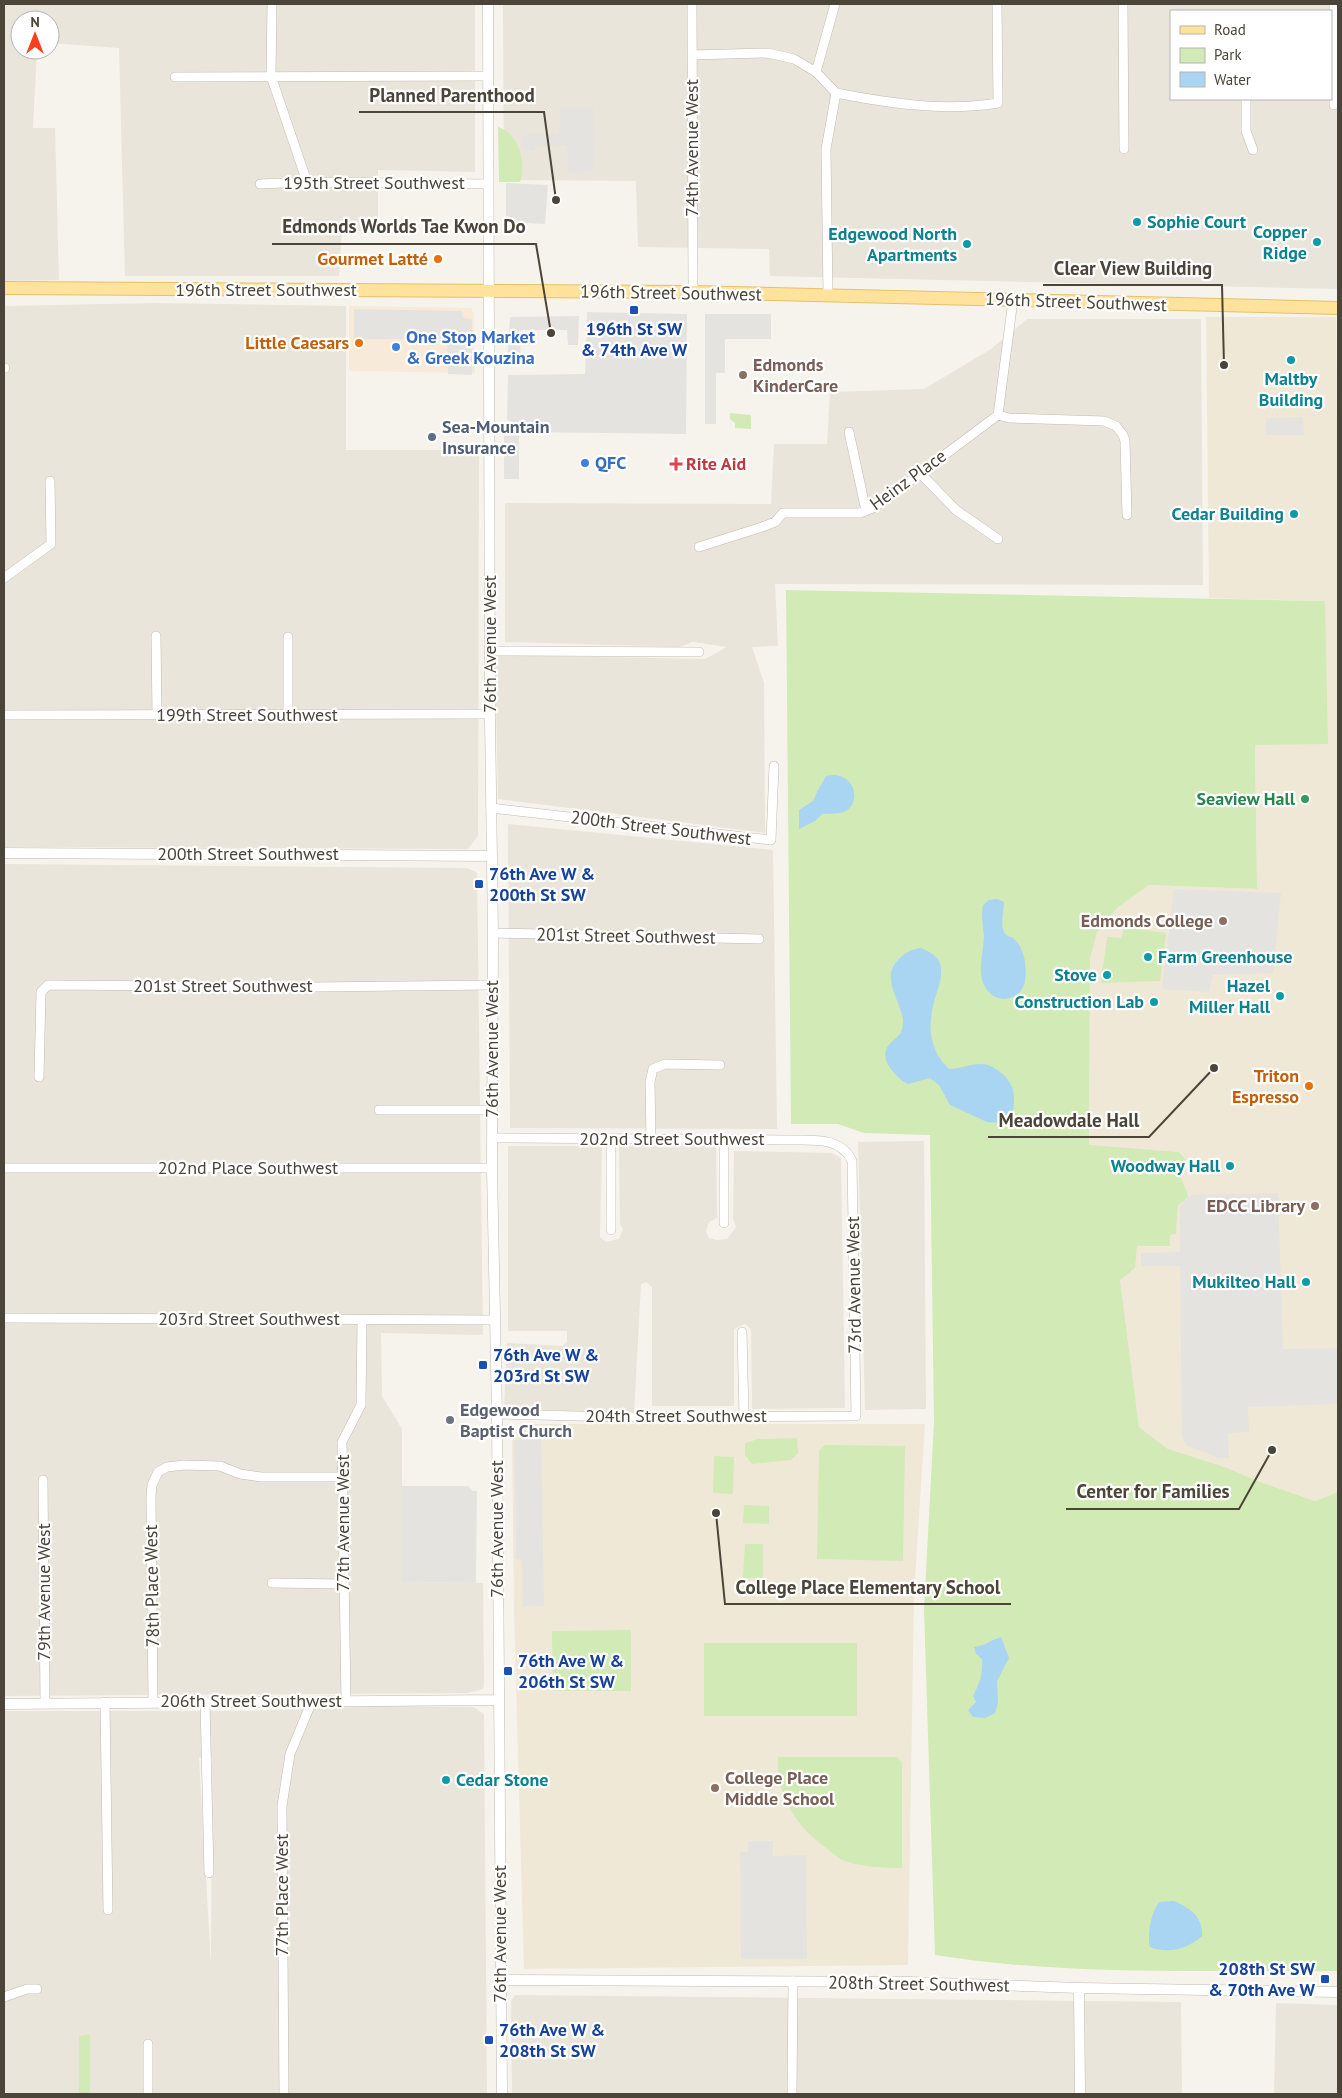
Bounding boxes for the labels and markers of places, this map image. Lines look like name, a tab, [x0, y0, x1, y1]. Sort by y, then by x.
callout: Planned Parenthood	[359, 78, 544, 112]
callout: Edmonds Worlds Tae Kwon Do	[272, 210, 536, 244]
place label: Sophie Court	[1147, 210, 1247, 233]
marker: Sophie Court	[1131, 216, 1143, 228]
place label: Copper Ridge	[1253, 220, 1308, 264]
place label: Edgewood North Apartments	[828, 222, 957, 266]
marker: Copper Ridge	[1311, 236, 1323, 248]
marker: Edgewood North Apartments	[961, 238, 973, 250]
place label: Gourmet Latté	[317, 247, 428, 270]
callout: Clear View Building	[1043, 251, 1222, 285]
marker: Gourmet Latté	[432, 253, 444, 265]
marker: 196th St SW & 74th Ave W	[628, 304, 640, 316]
place label: 196th St SW & 74th Ave W	[581, 317, 688, 361]
place label: One Stop Market & Greek Kouzina	[406, 325, 536, 369]
place label: Little Caesars	[245, 331, 349, 354]
marker: Little Caesars	[353, 337, 365, 349]
marker: One Stop Market & Greek Kouzina	[390, 341, 402, 353]
place label: Edmonds KinderCare	[753, 353, 838, 397]
marker: Maltby Building	[1285, 354, 1297, 366]
place label: Maltby Building	[1259, 367, 1323, 411]
marker: Edmonds KinderCare	[737, 369, 749, 381]
place label: Sea-Mountain Insurance	[442, 415, 550, 459]
marker: Sea-Mountain Insurance	[426, 431, 438, 443]
place label: QFC	[595, 451, 626, 474]
place label: Rite Aid	[686, 452, 746, 475]
marker: QFC	[579, 457, 591, 469]
marker: Rite Aid	[670, 458, 682, 470]
place label: Cedar Building	[1171, 502, 1284, 525]
marker: Cedar Building	[1288, 508, 1300, 520]
place label: Seaview Hall	[1197, 787, 1296, 810]
marker: Seaview Hall	[1299, 793, 1311, 805]
place label: 76th Ave W & 200th St SW	[489, 862, 595, 906]
marker: 76th Ave W & 200th St SW	[473, 878, 485, 890]
place label: Edmonds College	[1081, 909, 1213, 932]
marker: Edmonds College	[1217, 915, 1229, 927]
place label: Farm Greenhouse	[1158, 945, 1292, 968]
marker: Farm Greenhouse	[1142, 951, 1154, 963]
place label: Stove	[1054, 963, 1097, 986]
marker: Stove	[1101, 969, 1113, 981]
place label: Hazel Miller Hall	[1189, 974, 1271, 1018]
place label: Construction Lab	[1014, 990, 1144, 1013]
marker: Hazel Miller Hall	[1274, 990, 1286, 1002]
marker: Construction Lab	[1148, 996, 1160, 1008]
place label: Triton Espresso	[1232, 1064, 1299, 1108]
marker: Triton Espresso	[1303, 1080, 1315, 1092]
callout: Meadowdale Hall	[988, 1103, 1149, 1137]
place label: Woodway Hall	[1111, 1154, 1221, 1177]
marker: Woodway Hall	[1224, 1160, 1236, 1172]
place label: EDCC Library	[1207, 1194, 1305, 1217]
marker: EDCC Library	[1309, 1200, 1321, 1212]
place label: Mukilteo Hall	[1192, 1270, 1297, 1293]
marker: Mukilteo Hall	[1300, 1276, 1312, 1288]
place label: 76th Ave W & 203rd St SW	[493, 1343, 599, 1387]
marker: 76th Ave W & 203rd St SW	[477, 1359, 489, 1371]
place label: Edgewood Baptist Church	[460, 1398, 572, 1442]
marker: Edgewood Baptist Church	[444, 1414, 456, 1426]
callout: Center for Families	[1066, 1475, 1239, 1509]
callout: College Place Elementary School	[725, 1570, 1011, 1604]
place label: 76th Ave W & 206th St SW	[518, 1649, 624, 1693]
marker: 76th Ave W & 206th St SW	[502, 1665, 514, 1677]
place label: College Place Middle School	[725, 1766, 835, 1810]
place label: Cedar Stone	[456, 1768, 548, 1791]
marker: Cedar Stone	[440, 1774, 452, 1786]
marker: College Place Middle School	[709, 1782, 721, 1794]
place label: 208th St SW & 70th Ave W	[1208, 1957, 1315, 2001]
marker: 208th St SW & 70th Ave W	[1319, 1973, 1331, 1985]
place label: 76th Ave W & 208th St SW	[499, 2018, 605, 2062]
marker: 76th Ave W & 208th St SW	[483, 2034, 495, 2046]

